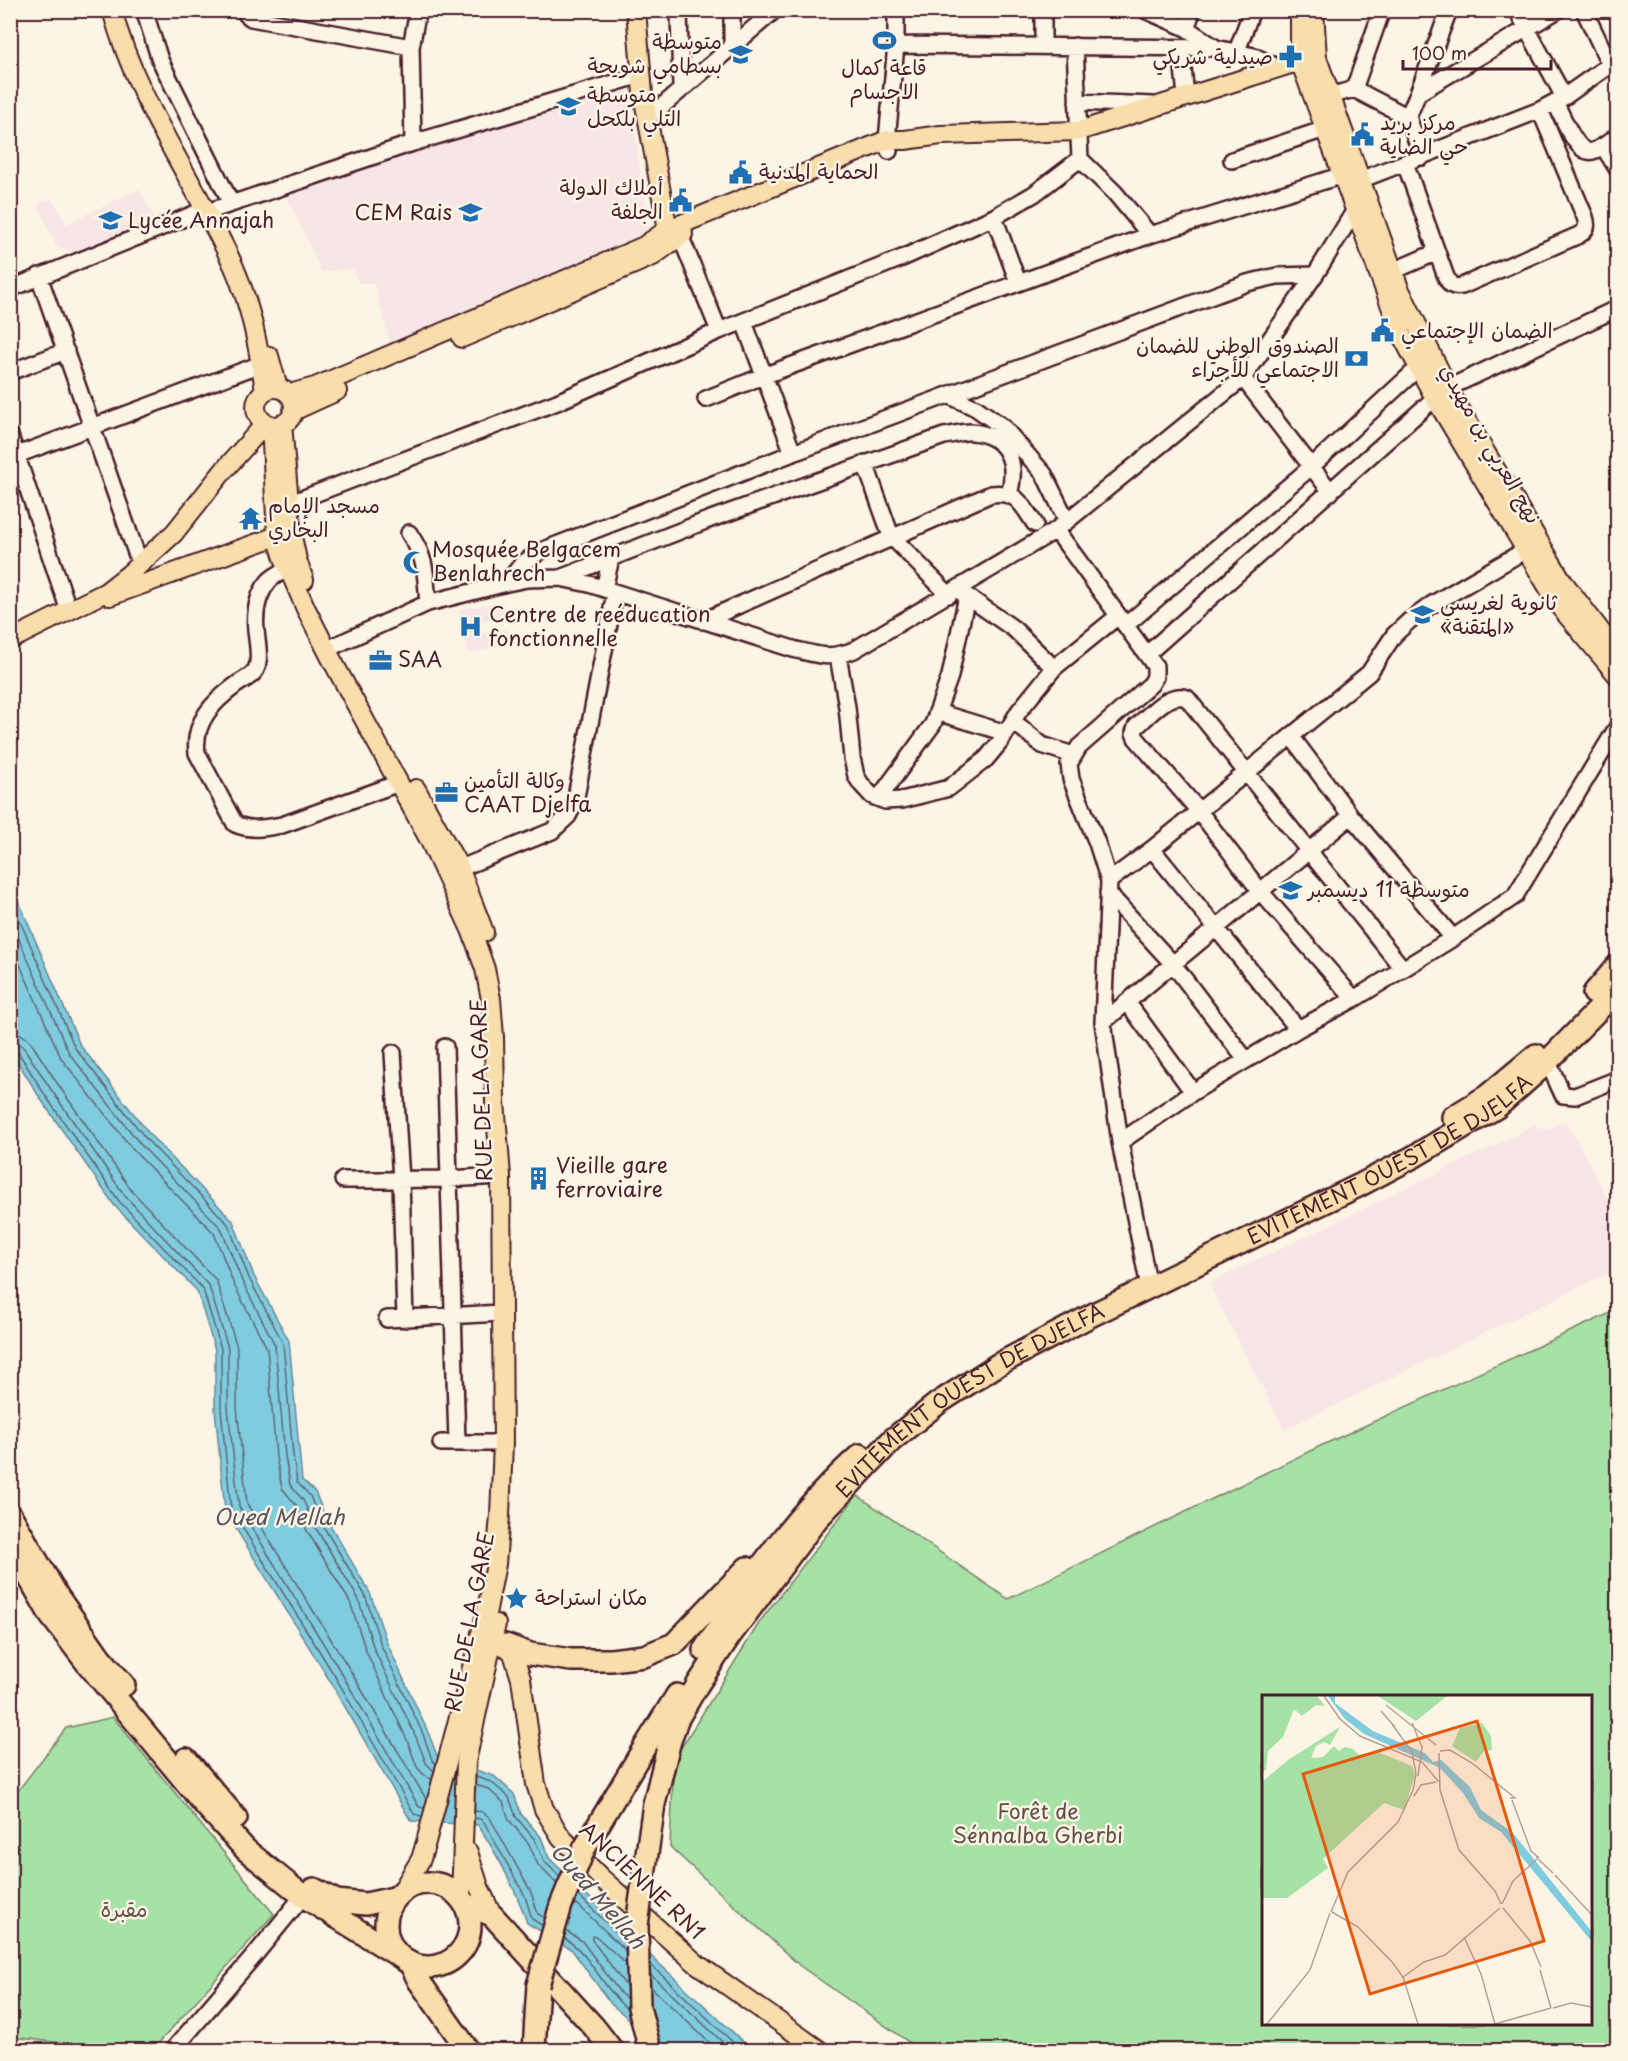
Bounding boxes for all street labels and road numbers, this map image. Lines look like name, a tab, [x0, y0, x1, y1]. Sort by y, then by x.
street label: نهج العربي بن مهيدي	[1429, 357, 1551, 531]
street label: RUE DE LA GARE	[461, 998, 499, 1182]
street label: EVITEMENT OUEST DE DJELFA	[1241, 1065, 1538, 1252]
street label: EVITEMENT OUEST DE DJELFA	[827, 1293, 1109, 1504]
street label: RUE DE LA GARE	[435, 1529, 501, 1714]
street label: ANCIENNE RN1	[574, 1813, 713, 1946]

